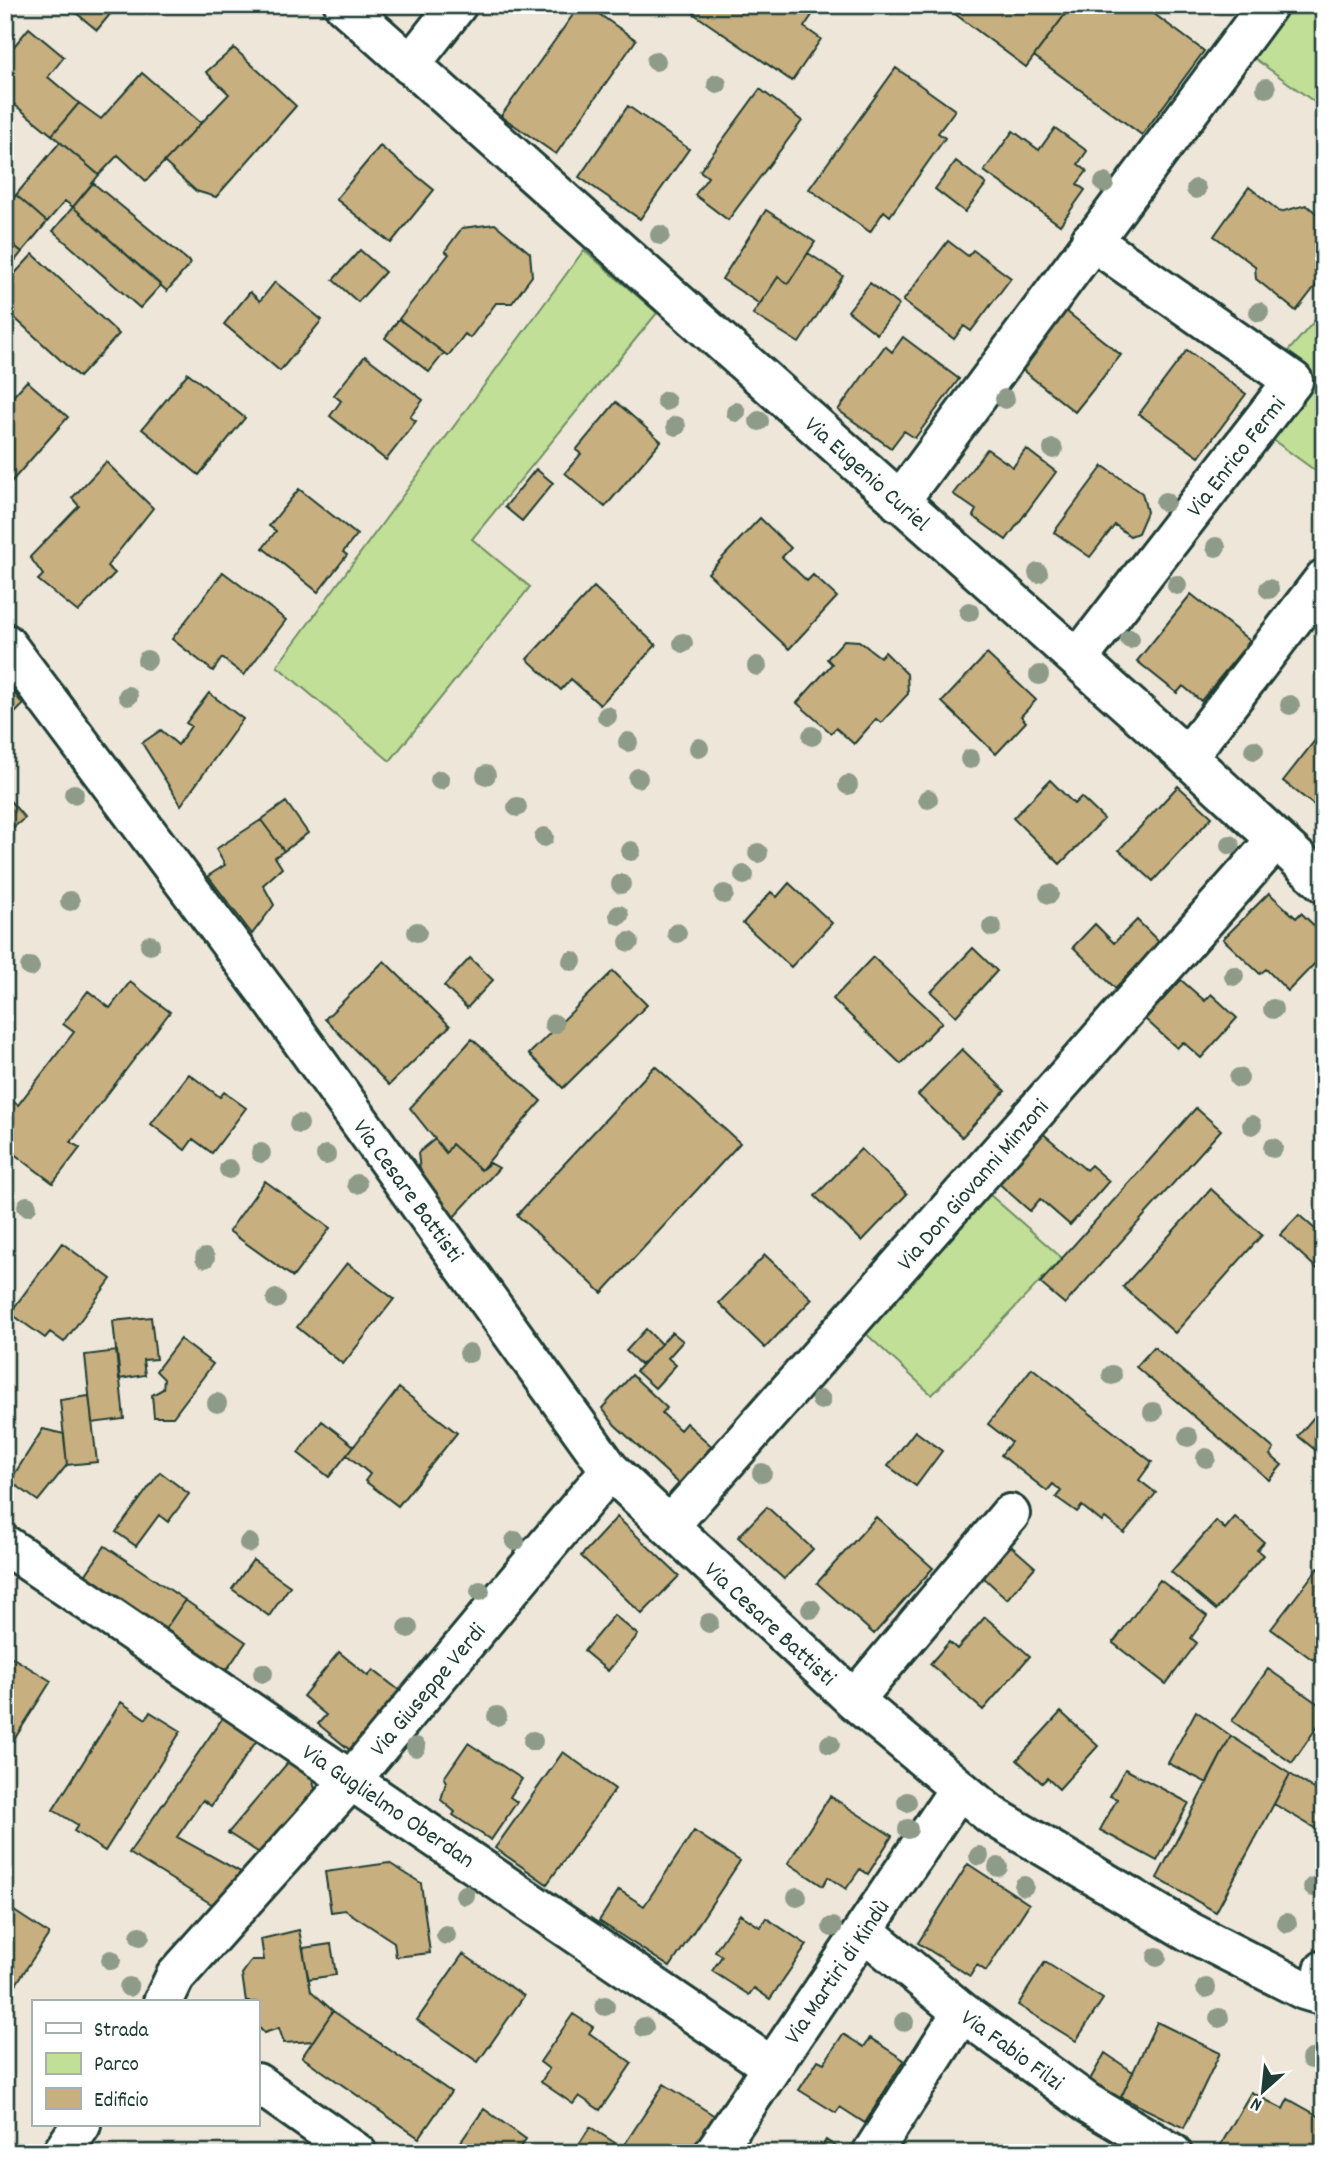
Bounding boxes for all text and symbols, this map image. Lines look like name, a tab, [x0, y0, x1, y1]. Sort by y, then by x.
street label: Via Enrico Fermi	[1179, 390, 1295, 525]
street label: Via Eugenio Curiel	[796, 410, 936, 541]
street label: Via Don Giovanni Minzoni	[890, 1093, 1059, 1279]
street label: Via Cesare Battisti	[343, 1113, 470, 1270]
street label: Via Cesare Battisti	[695, 1555, 843, 1695]
street label: Via Giuseppe Verdi	[363, 1617, 495, 1765]
street label: Via Guglielmo Oberdan	[294, 1737, 481, 1878]
street label: Via Martiri di Kindù	[777, 1893, 900, 2052]
legend	[32, 2000, 259, 2126]
street label: Via Fabio Filzi	[953, 2002, 1070, 2100]
text: Strada	[94, 2017, 149, 2047]
text: Parco	[94, 2051, 139, 2081]
north arrow	[1228, 2056, 1298, 2126]
text: Edificio	[94, 2087, 149, 2117]
text: N	[1247, 2089, 1267, 2117]

